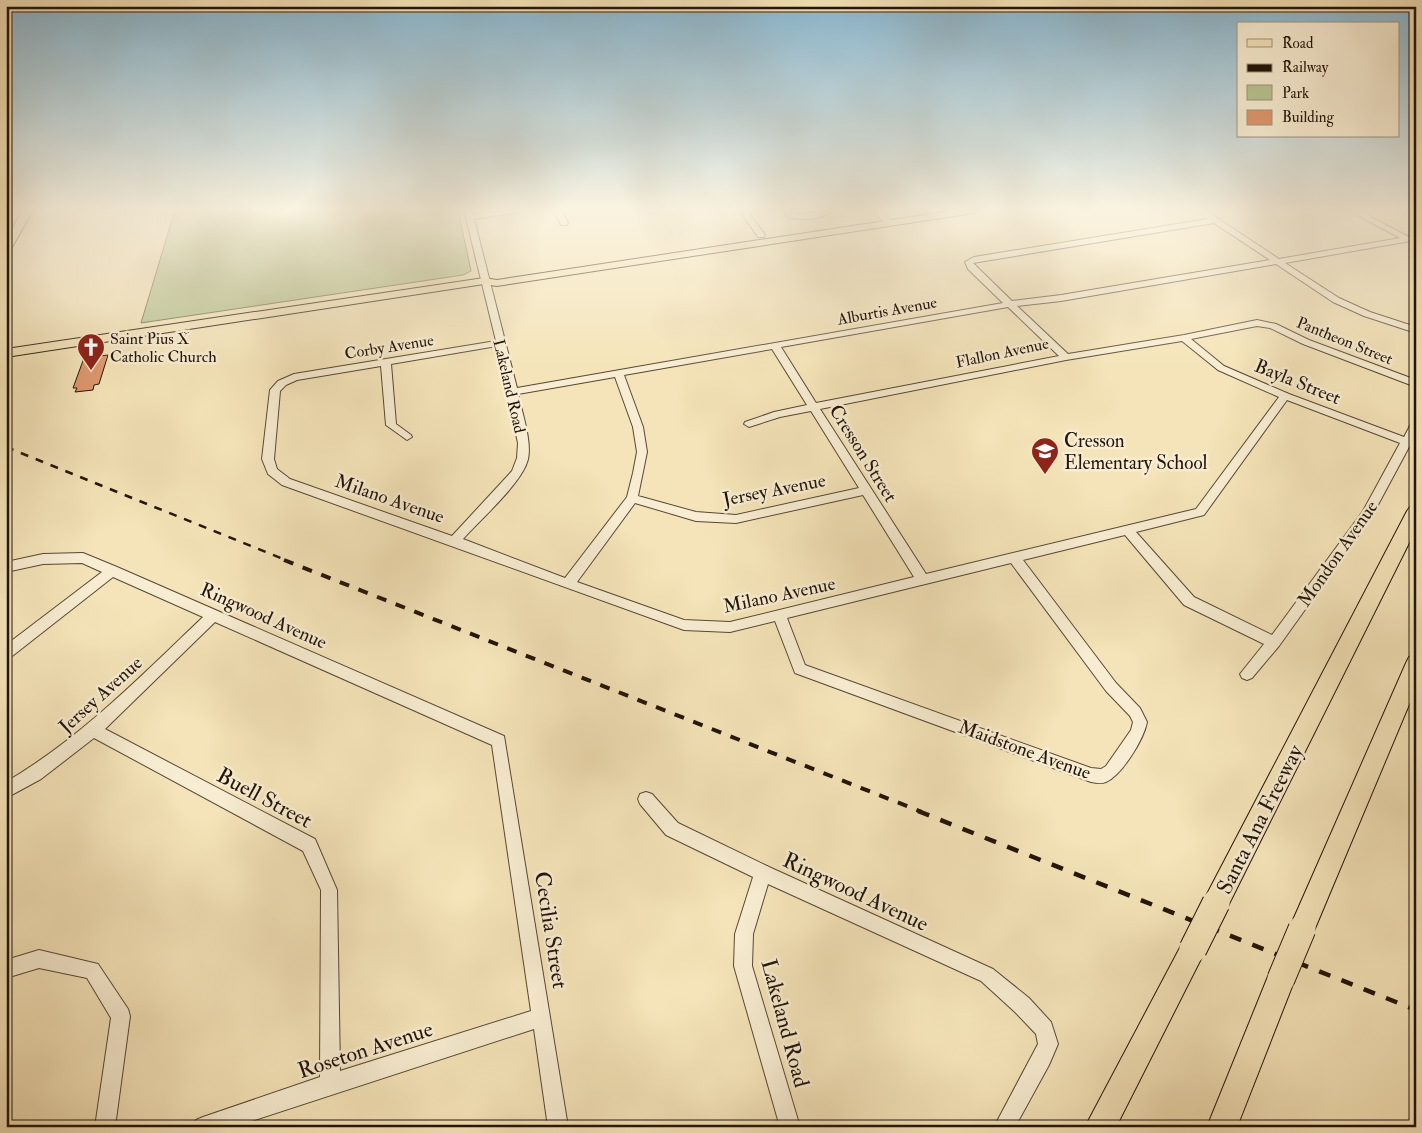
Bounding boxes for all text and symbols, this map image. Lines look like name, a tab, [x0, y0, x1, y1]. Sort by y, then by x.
legend	[1237, 22, 1400, 138]
text: Road	[1282, 34, 1314, 53]
text: Railway	[1282, 58, 1329, 77]
text: Park	[1282, 84, 1309, 103]
text: Building	[1282, 108, 1334, 127]
street label: Alburtis Avenue	[835, 292, 939, 330]
street label: Pantheon Street	[1294, 313, 1396, 369]
place label: Saint Pius X Catholic Church	[110, 329, 217, 367]
street label: Corby Avenue	[343, 330, 435, 364]
church icon: Saint Pius X Catholic Church	[76, 332, 106, 371]
street label: Flallon Avenue	[954, 333, 1051, 373]
street label: Lakeland Road	[489, 337, 530, 435]
street label: Bayla Street	[1251, 354, 1344, 410]
street label: Cresson Street	[824, 400, 903, 507]
place label: Cresson Elementary School	[1064, 429, 1208, 475]
school or university icon: Cresson Elementary School	[1030, 436, 1060, 475]
street label: Jersey Avenue	[720, 468, 828, 512]
street label: Milano Avenue	[332, 469, 448, 529]
street label: Mondon Avenue	[1292, 496, 1383, 611]
street label: Milano Avenue	[721, 571, 838, 619]
street label: Ringwood Avenue	[197, 577, 331, 655]
street label: Jersey Avenue	[53, 651, 147, 739]
street label: Maidstone Avenue	[955, 715, 1094, 785]
street label: Santa Ana Freeway	[1210, 740, 1310, 899]
street label: Buell Street	[212, 761, 317, 835]
street label: Ringwood Avenue	[778, 846, 933, 938]
street label: Cecilia Street	[528, 870, 574, 991]
street label: Lakeland Road	[754, 956, 816, 1091]
street label: Roseton Avenue	[294, 1015, 436, 1085]

